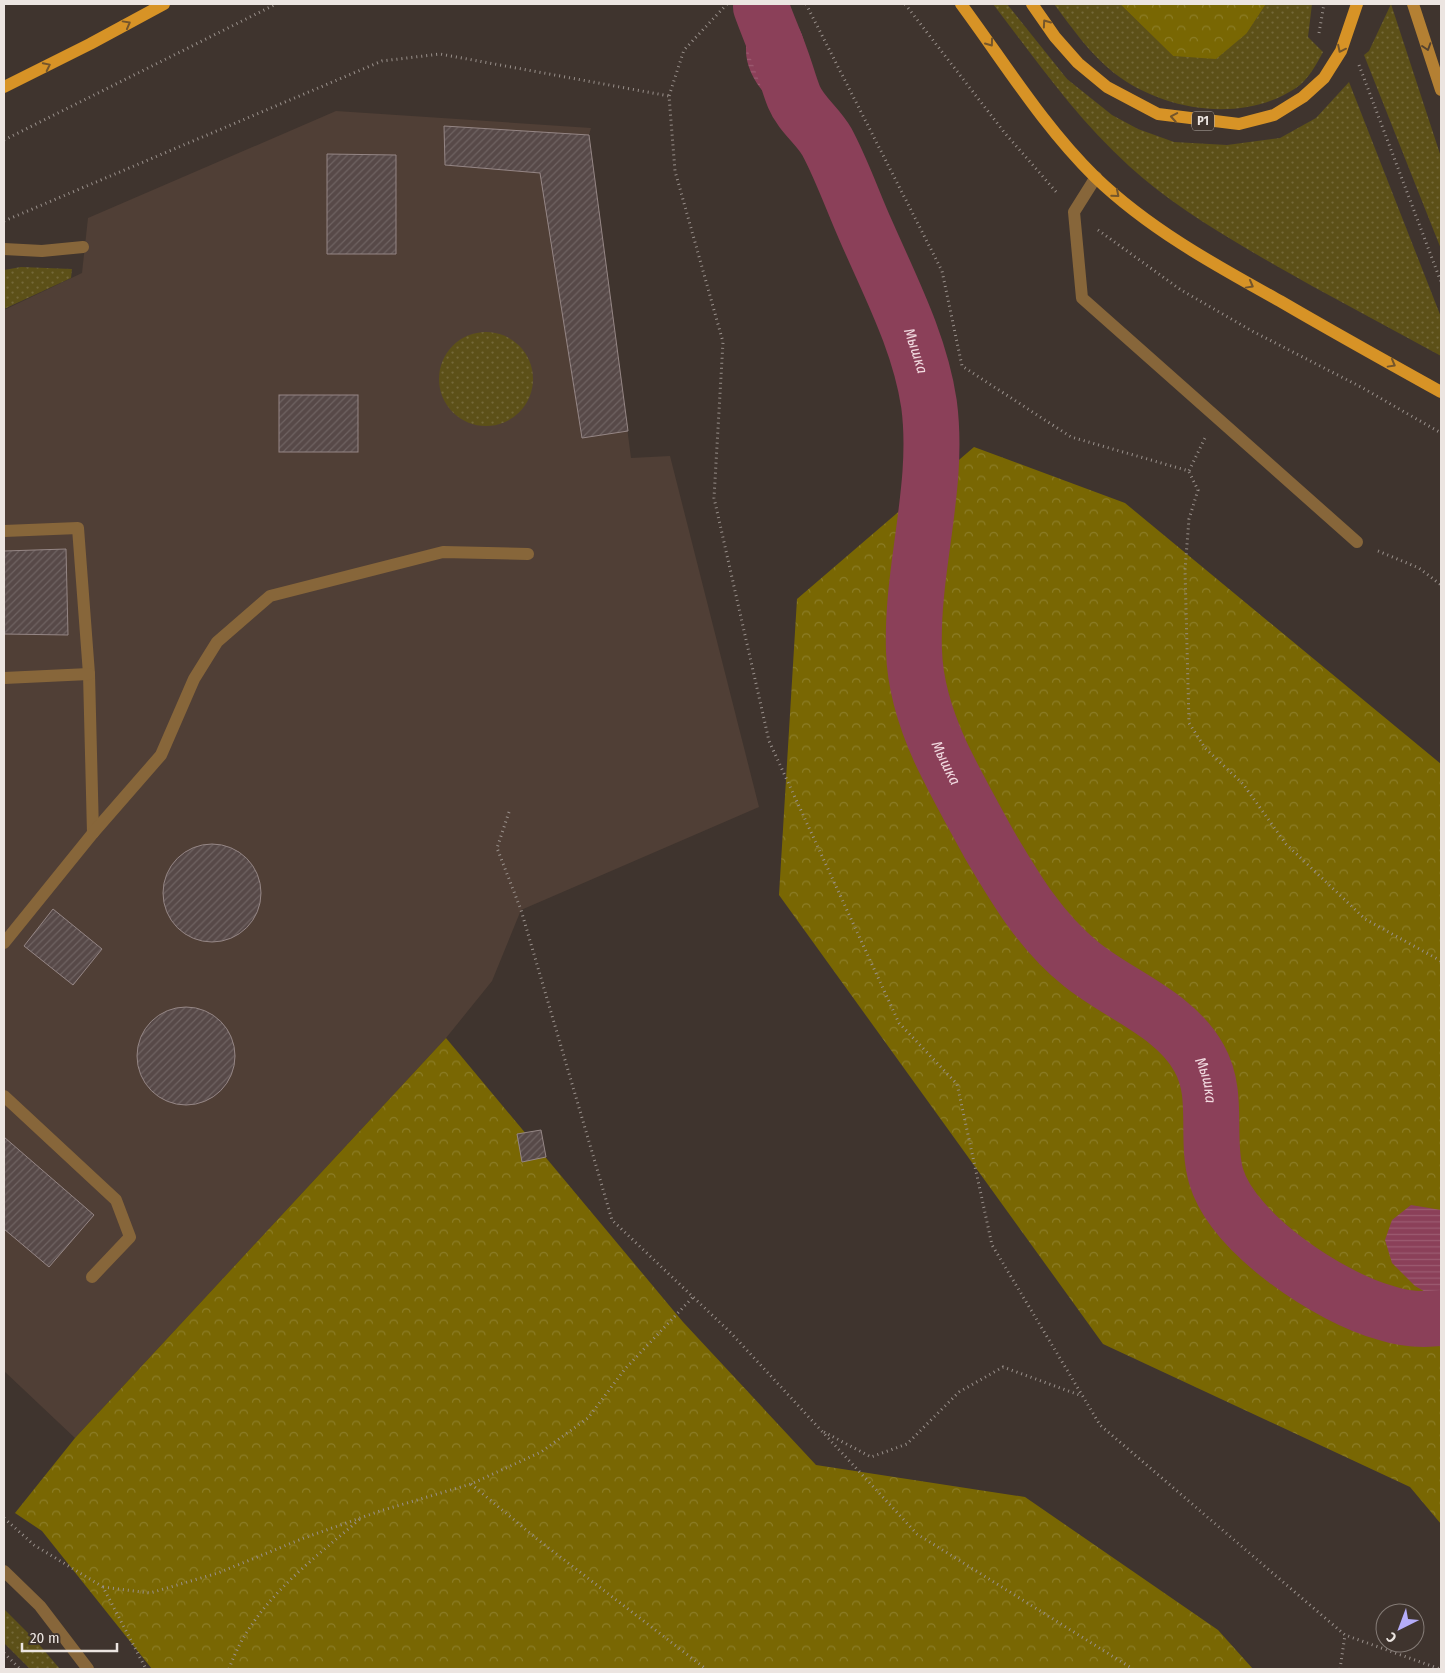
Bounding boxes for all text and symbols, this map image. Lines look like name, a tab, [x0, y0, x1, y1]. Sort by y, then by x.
one-way arrow	[1043, 19, 1052, 29]
one-way arrow	[122, 20, 131, 30]
one-way arrow	[984, 37, 993, 47]
one-way arrow	[1421, 42, 1431, 50]
one-way arrow	[1337, 44, 1347, 53]
one-way arrow	[42, 61, 51, 72]
road number: Р1	[1192, 112, 1214, 130]
one-way arrow	[1169, 113, 1178, 123]
one-way arrow	[1110, 188, 1119, 196]
one-way arrow	[1245, 279, 1254, 289]
water label: Мышка	[900, 326, 931, 376]
one-way arrow	[1387, 358, 1396, 368]
water label: Мышка	[928, 738, 964, 788]
water label: Мышка	[1191, 1054, 1220, 1104]
north arrow	[1375, 1603, 1425, 1653]
scale bar	[22, 1620, 118, 1652]
text: С	[1383, 1628, 1400, 1646]
text: 20 m	[30, 1629, 60, 1647]

